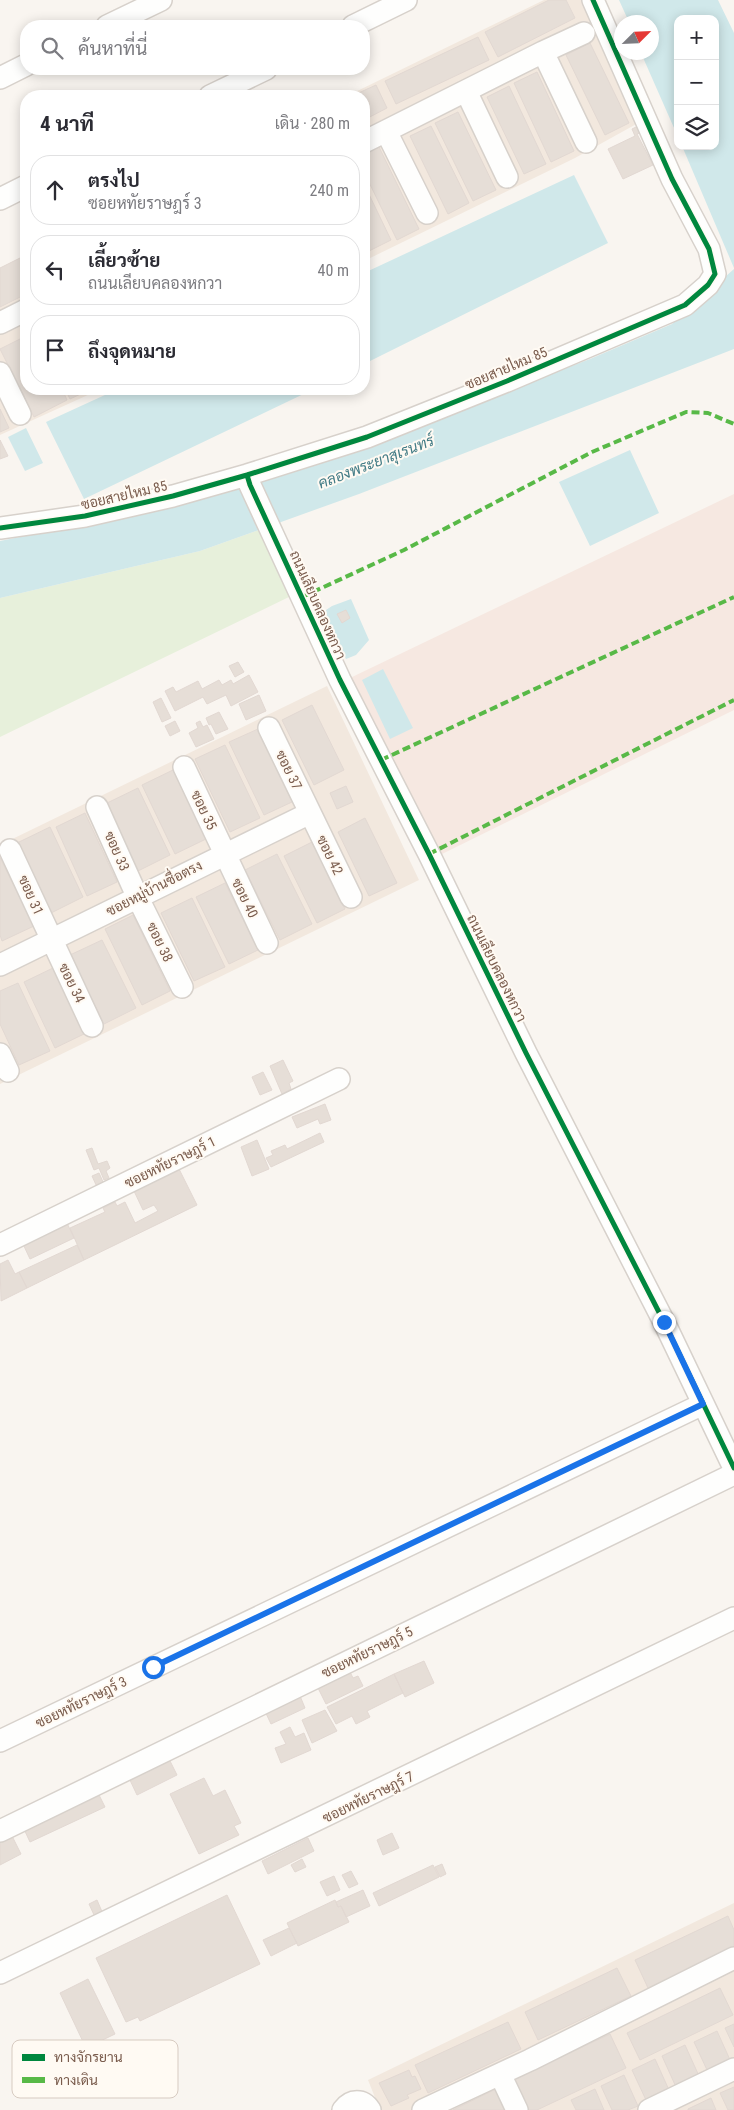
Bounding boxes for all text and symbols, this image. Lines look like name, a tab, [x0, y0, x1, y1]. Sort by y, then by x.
north arrow	[614, 15, 659, 60]
map controls	[674, 15, 719, 150]
button: +	[674, 15, 719, 60]
search box	[20, 20, 370, 75]
icon: search	[38, 34, 66, 62]
text: ค้นหาที่นี่	[78, 37, 147, 60]
button: −	[674, 60, 719, 105]
button: layers	[674, 105, 719, 150]
text: 4 นาที	[40, 112, 94, 136]
text: เดิน · 280 m	[275, 114, 350, 133]
text: ตรงไป	[88, 169, 140, 192]
icon: ahead	[41, 176, 69, 204]
text: 240 m	[310, 181, 349, 200]
text: ซอยหทัยราษฎร์ 3	[88, 194, 202, 213]
text: เลี้ยวซ้าย	[88, 249, 160, 272]
icon: left	[41, 256, 69, 284]
text: 40 m	[317, 261, 349, 280]
text: ถนนเลียบคลองหกวา	[88, 274, 222, 293]
icon: arrive	[41, 336, 69, 364]
text: ถึงจุดหมาย	[88, 340, 176, 363]
street label: ซอยสายไหม 85	[462, 343, 550, 393]
water label: คลองพระยาสุเรนทร์	[315, 430, 439, 494]
street label: ซอยสายไหม 85	[79, 477, 169, 513]
street label: ถนนเลียบคลองหกวา	[287, 548, 350, 662]
street label: ซอย 37	[273, 748, 305, 792]
street label: ซอย 35	[188, 788, 220, 832]
street label: ซอย 33	[101, 829, 133, 873]
street label: ซอย 42	[314, 833, 346, 877]
street label: ซอยหมู่บ้านซื่อตรง	[102, 853, 206, 921]
street label: ซอย 31	[15, 873, 47, 917]
street label: ซอย 40	[229, 876, 261, 920]
street label: ถนนเลียบคลองหกวา	[464, 911, 531, 1024]
street label: ซอย 38	[144, 920, 176, 964]
street label: ซอย 34	[56, 961, 88, 1005]
street label: ซอยหทัยราษฎร์ 1	[121, 1132, 219, 1192]
route end	[653, 1311, 676, 1334]
street label: ซอยหทัยราษฎร์ 5	[318, 1622, 416, 1682]
route start	[142, 1656, 165, 1679]
street label: ซอยหทัยราษฎร์ 3	[32, 1672, 130, 1732]
street label: ซอยหทัยราษฎร์ 7	[319, 1767, 417, 1827]
legend	[12, 2040, 178, 2098]
text: ทางจักรยาน	[54, 2049, 123, 2065]
text: ทางเดิน	[54, 2072, 98, 2088]

